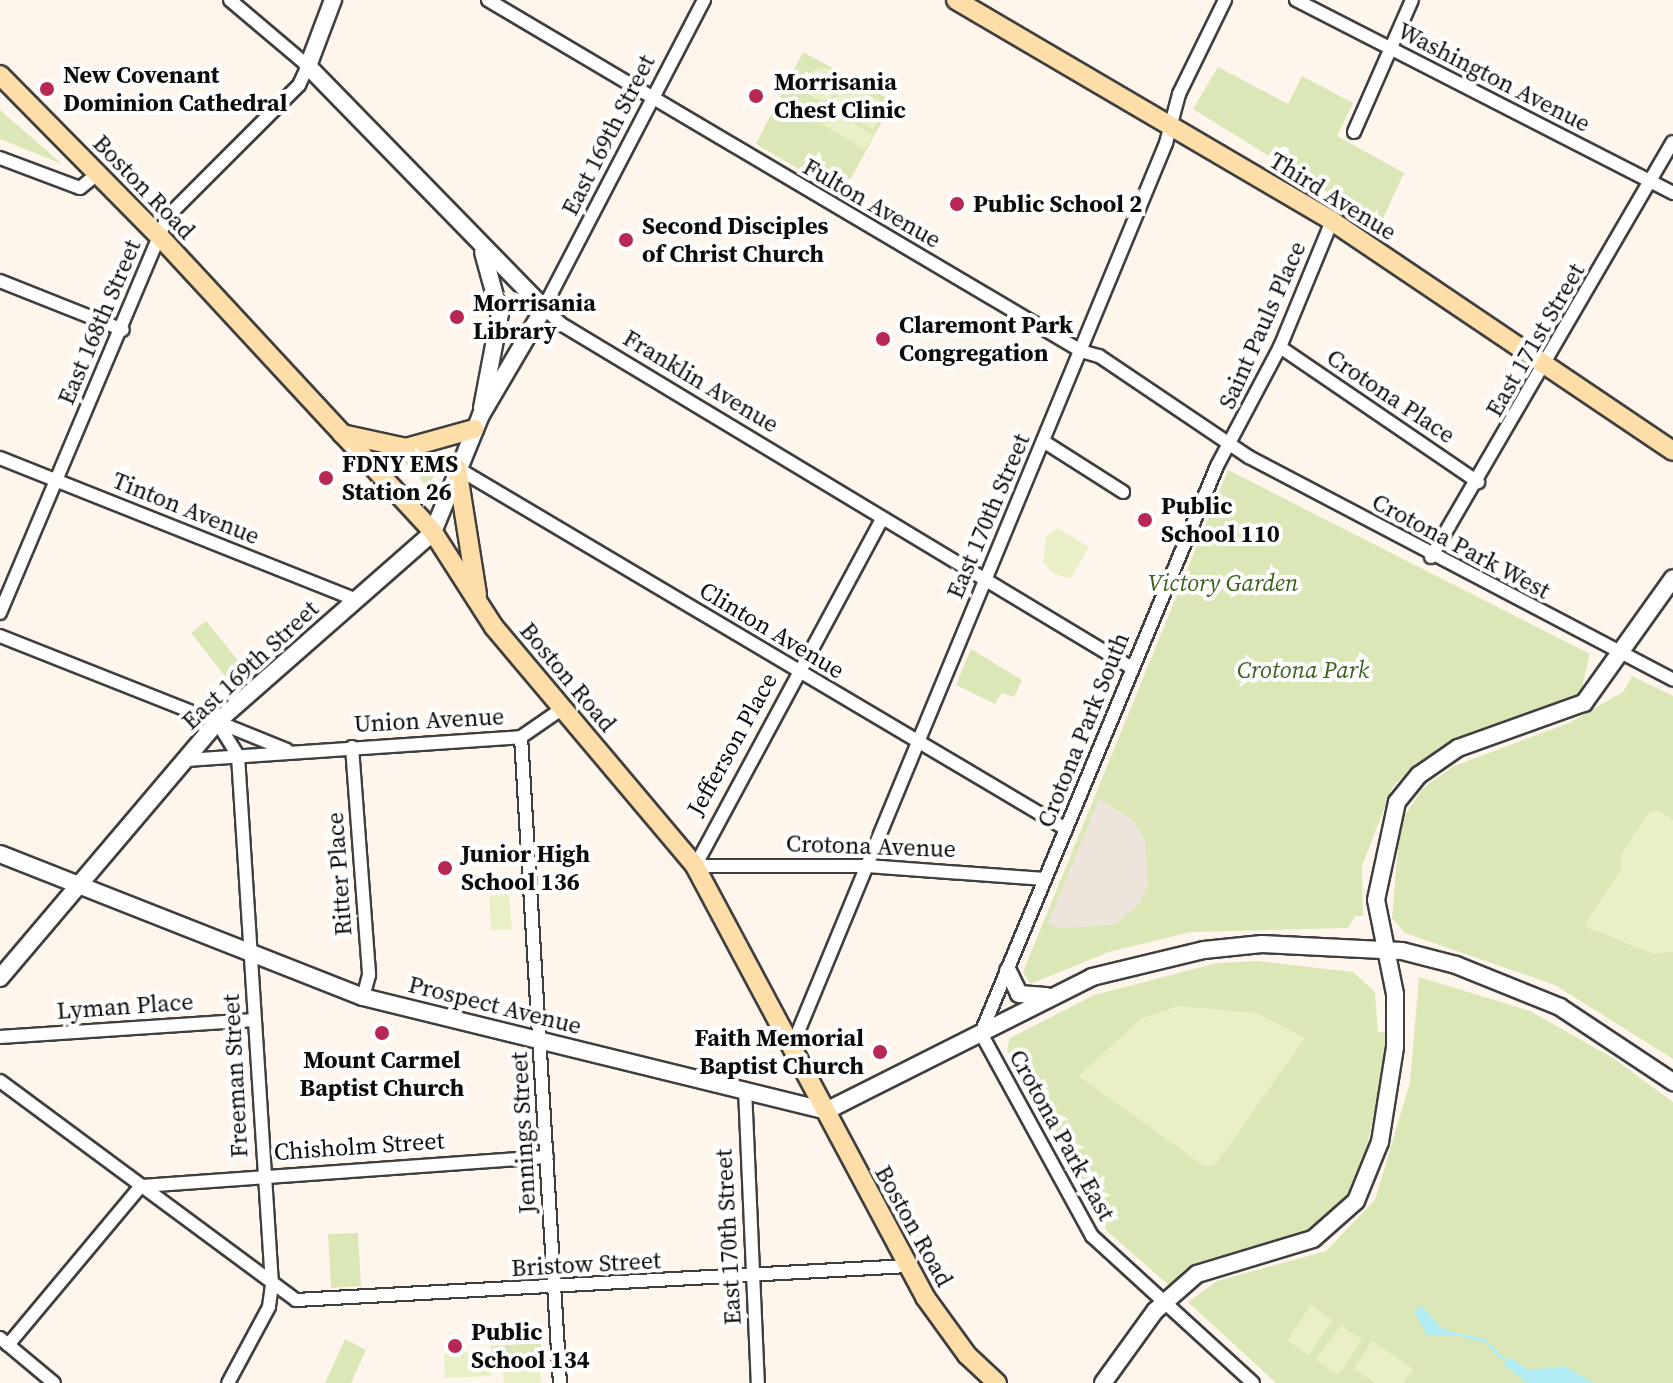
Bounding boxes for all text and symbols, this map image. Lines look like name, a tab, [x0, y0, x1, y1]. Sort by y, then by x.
street label: Washington Avenue	[1393, 16, 1595, 138]
street label: East 169th Street	[555, 50, 661, 220]
place label: New Covenant Dominion Cathedral	[63, 61, 288, 117]
place label: Morrisania Chest Clinic	[774, 68, 906, 124]
marker: New Covenant Dominion Cathedral	[38, 80, 56, 98]
marker: Morrisania Chest Clinic	[745, 85, 767, 107]
street label: Boston Road	[87, 129, 201, 245]
street label: Third Avenue	[1264, 146, 1402, 246]
street label: Fulton Avenue	[798, 152, 946, 254]
place label: Public School 2	[973, 190, 1142, 218]
marker: Public School 2	[948, 195, 966, 213]
place label: Second Disciples of Christ Church	[642, 212, 828, 268]
marker: Second Disciples of Christ Church	[617, 231, 635, 249]
street label: East 168th Street	[51, 235, 147, 409]
street label: Saint Pauls Place	[1212, 237, 1312, 413]
street label: East 171st Street	[1479, 258, 1591, 422]
place label: Morrisania Library	[473, 289, 596, 345]
marker: Morrisania Library	[448, 308, 466, 326]
place label: Claremont Park Congregation	[899, 311, 1073, 367]
street label: Franklin Avenue	[618, 323, 784, 439]
marker: Claremont Park Congregation	[874, 330, 892, 348]
street label: Crotona Place	[1321, 343, 1461, 449]
street label: East 170th Street	[940, 429, 1036, 603]
place label: FDNY EMS Station 26	[342, 450, 459, 506]
street label: Tinton Avenue	[108, 465, 264, 551]
marker: FDNY EMS Station 26	[317, 469, 335, 487]
street label: Crotona Park West	[1367, 487, 1555, 605]
place label: Public School 110	[1161, 492, 1280, 548]
marker: Public School 110	[1136, 511, 1154, 529]
park label: Victory Garden	[1148, 569, 1298, 597]
street label: Clinton Avenue	[694, 575, 850, 685]
street label: East 169th Street	[176, 594, 324, 736]
street label: Boston Road	[514, 616, 622, 738]
street label: Crotona Park South	[1031, 628, 1135, 832]
park label: Crotona Park	[1237, 656, 1369, 684]
street label: Jefferson Place	[681, 667, 783, 821]
street label: Union Avenue	[353, 702, 505, 738]
street label: Ritter Place	[320, 811, 358, 937]
street label: Crotona Avenue	[785, 829, 957, 863]
place label: Junior High School 136	[461, 840, 590, 896]
marker: Junior High School 136	[436, 859, 454, 877]
street label: Prospect Avenue	[406, 970, 584, 1040]
street label: Lyman Place	[56, 987, 194, 1025]
street label: Freeman Street	[216, 994, 254, 1158]
marker: Mount Carmel Baptist Church	[373, 1024, 391, 1042]
place label: Faith Memorial Baptist Church	[695, 1024, 864, 1080]
marker: Faith Memorial Baptist Church	[871, 1043, 889, 1061]
street label: Crotona Park East	[1003, 1044, 1121, 1226]
place label: Mount Carmel Baptist Church	[300, 1046, 464, 1102]
street label: Jennings Street	[504, 1051, 542, 1215]
street label: Chisholm Street	[273, 1126, 445, 1166]
street label: East 170th Street	[709, 1148, 747, 1326]
street label: Boston Road	[869, 1160, 959, 1292]
street label: Bristow Street	[510, 1246, 662, 1282]
place label: Public School 134	[471, 1318, 590, 1374]
marker: Public School 134	[446, 1337, 464, 1355]

